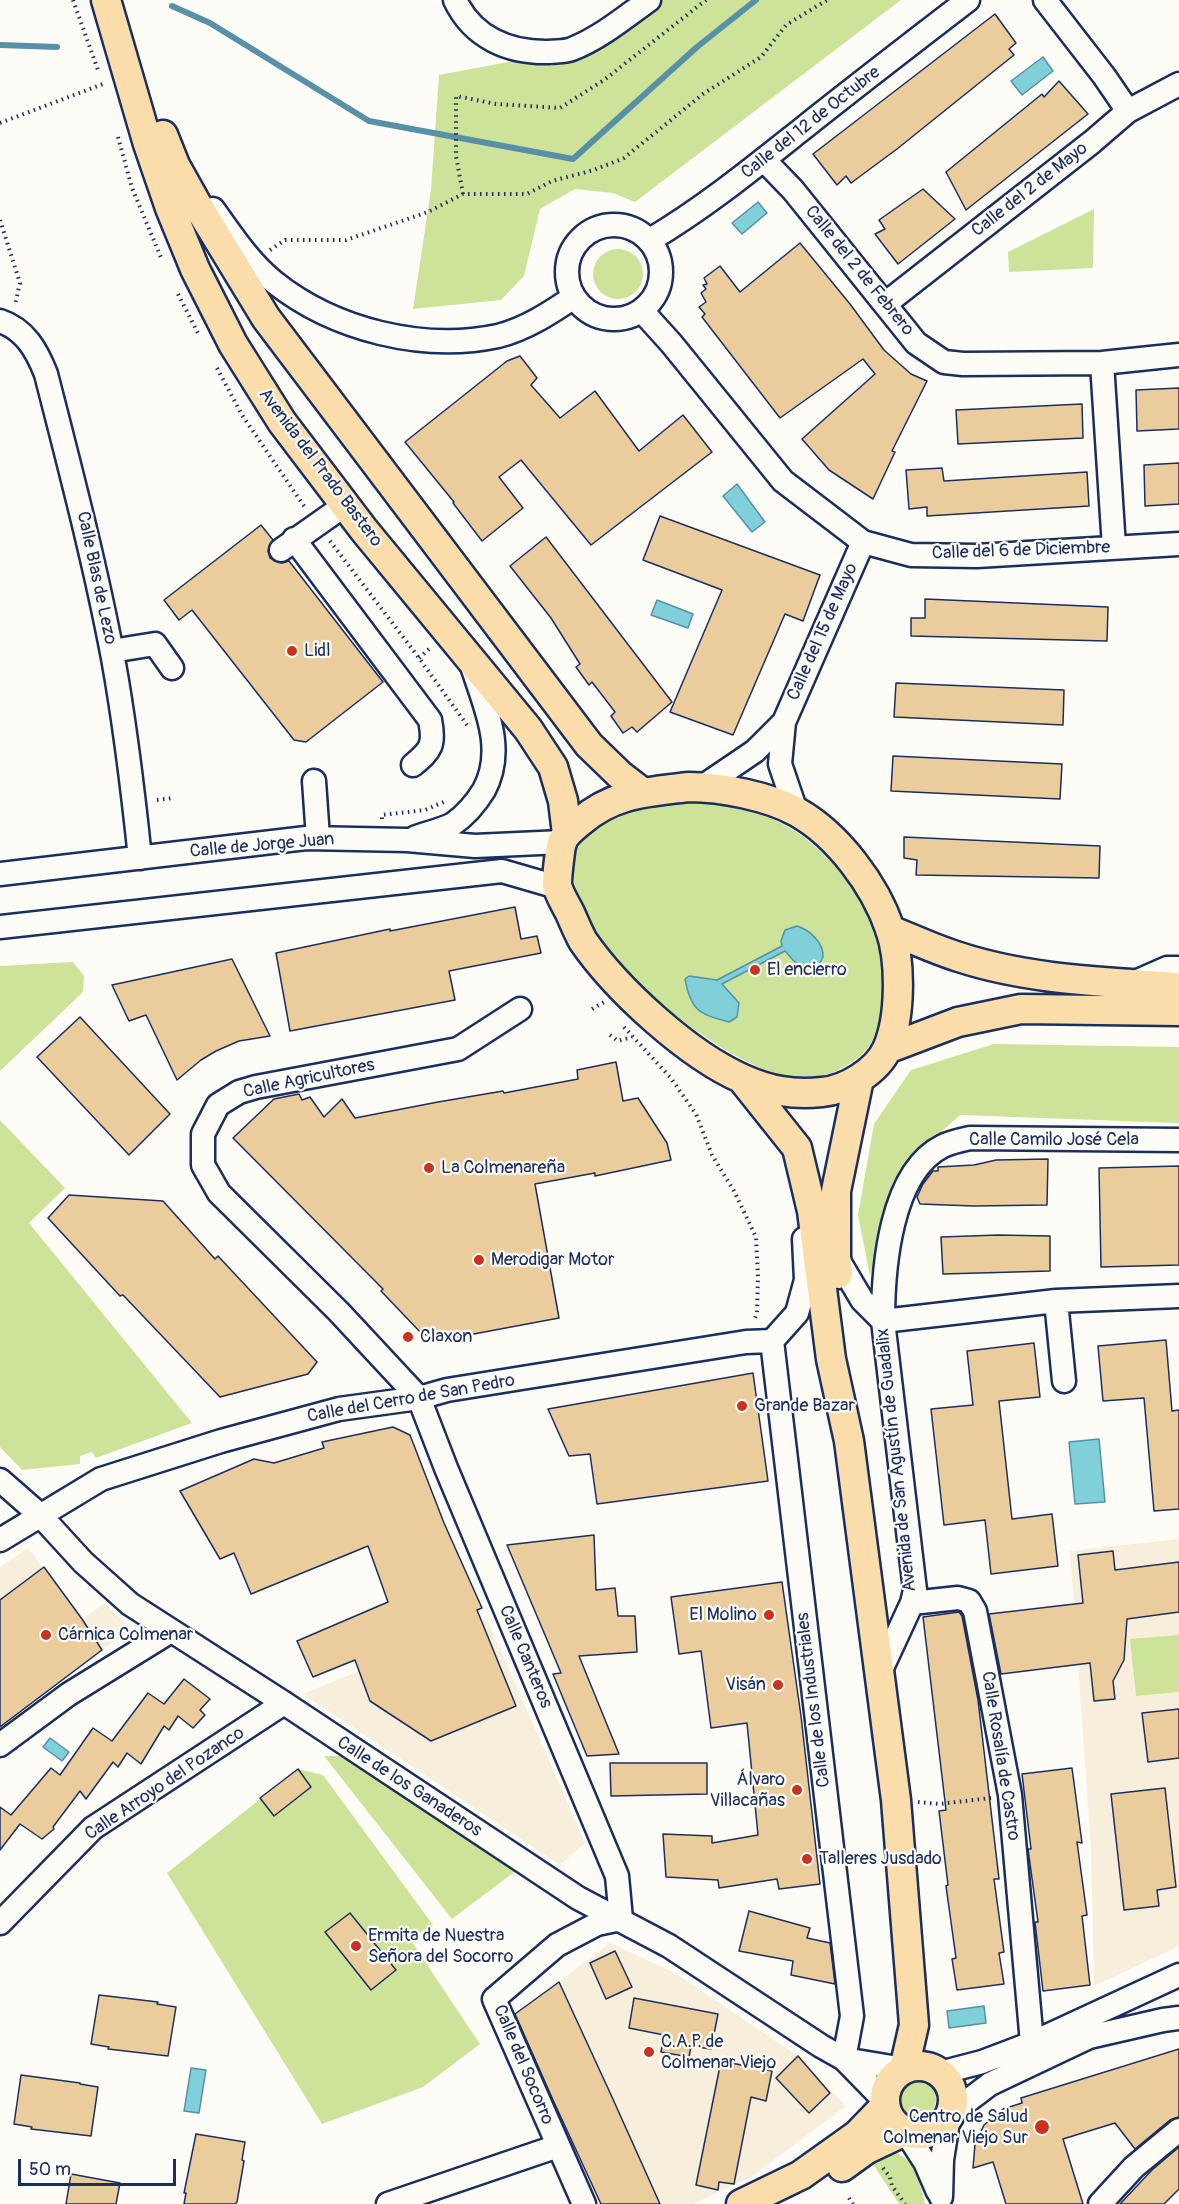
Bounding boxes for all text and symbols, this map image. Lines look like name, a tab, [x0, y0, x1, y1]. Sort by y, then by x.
street label: Calle del 12 de Octubre	[737, 62, 885, 184]
street label: Calle del 2 de Mayo	[968, 138, 1092, 242]
street label: Calle del 2 de Febrero	[800, 202, 918, 340]
street label: Avenida del Prado Bastero	[253, 385, 387, 551]
street label: Calle Blas de Lezo	[71, 510, 121, 646]
street label: Calle del 6 de Diciembre	[932, 537, 1110, 565]
street label: Calle del 15 de Mayo	[783, 560, 863, 704]
place label: Lidl	[304, 640, 330, 662]
marker: Lidl	[285, 644, 299, 658]
street label: Calle de Jorge Juan	[189, 829, 335, 863]
place label: El encierro	[767, 959, 847, 981]
marker: El encierro	[748, 963, 762, 977]
street label: Calle Agricultores	[241, 1055, 377, 1103]
street label: Calle Camilo José Cela	[969, 1129, 1139, 1151]
place label: La Colmenareña	[441, 1157, 565, 1179]
marker: La Colmenareña	[422, 1161, 436, 1175]
place label: Merodigar Motor	[491, 1249, 614, 1271]
marker: Merodigar Motor	[472, 1253, 486, 1267]
place label: Claxon	[420, 1326, 472, 1348]
street label: Avenida de San Agustín de Guadalix	[872, 1327, 922, 1593]
marker: Claxon	[401, 1330, 415, 1344]
street label: Calle del Cerro de San Pedro	[305, 1370, 517, 1428]
place label: Grande Bazar	[754, 1395, 855, 1417]
marker: Grande Bazar	[735, 1399, 749, 1413]
street label: Calle Canteros	[494, 1602, 556, 1712]
place label: El Molino	[689, 1604, 757, 1626]
marker: El Molino	[762, 1608, 776, 1622]
street label: Calle de los Industriales	[793, 1611, 835, 1789]
place label: Cárnica Colmenar	[58, 1624, 193, 1646]
marker: Cárnica Colmenar	[39, 1628, 53, 1642]
street label: Calle Rosalía de Castro	[976, 1670, 1024, 1842]
place label: Visán	[725, 1674, 766, 1696]
marker: Visán	[771, 1678, 785, 1692]
street label: Calle Arroyo del Pozanco	[81, 1723, 249, 1845]
street label: Calle de los Ganaderos	[332, 1732, 486, 1842]
place label: Álvaro Villacañas	[710, 1769, 785, 1812]
marker: Álvaro Villacañas	[790, 1783, 804, 1797]
place label: Talleres Jusdado	[819, 1848, 942, 1870]
marker: Talleres Jusdado	[800, 1852, 814, 1866]
place label: Ermita de Nuestra Señora del Socorro	[368, 1925, 513, 1968]
marker: Ermita de Nuestra Señora del Socorro	[349, 1939, 363, 1953]
street label: Calle del Socorro	[488, 2002, 558, 2128]
place label: C.A.P. de Colmenar Viejo	[661, 2031, 776, 2074]
marker: C.A.P. de Colmenar Viejo	[642, 2045, 656, 2059]
place label: Centro de Salud Colmenar Viejo Sur	[883, 2106, 1028, 2148]
marker: Centro de Salud Colmenar Viejo Sur	[1033, 2118, 1051, 2136]
scale bar	[21, 2147, 178, 2185]
text: 50 m	[29, 2158, 71, 2181]

